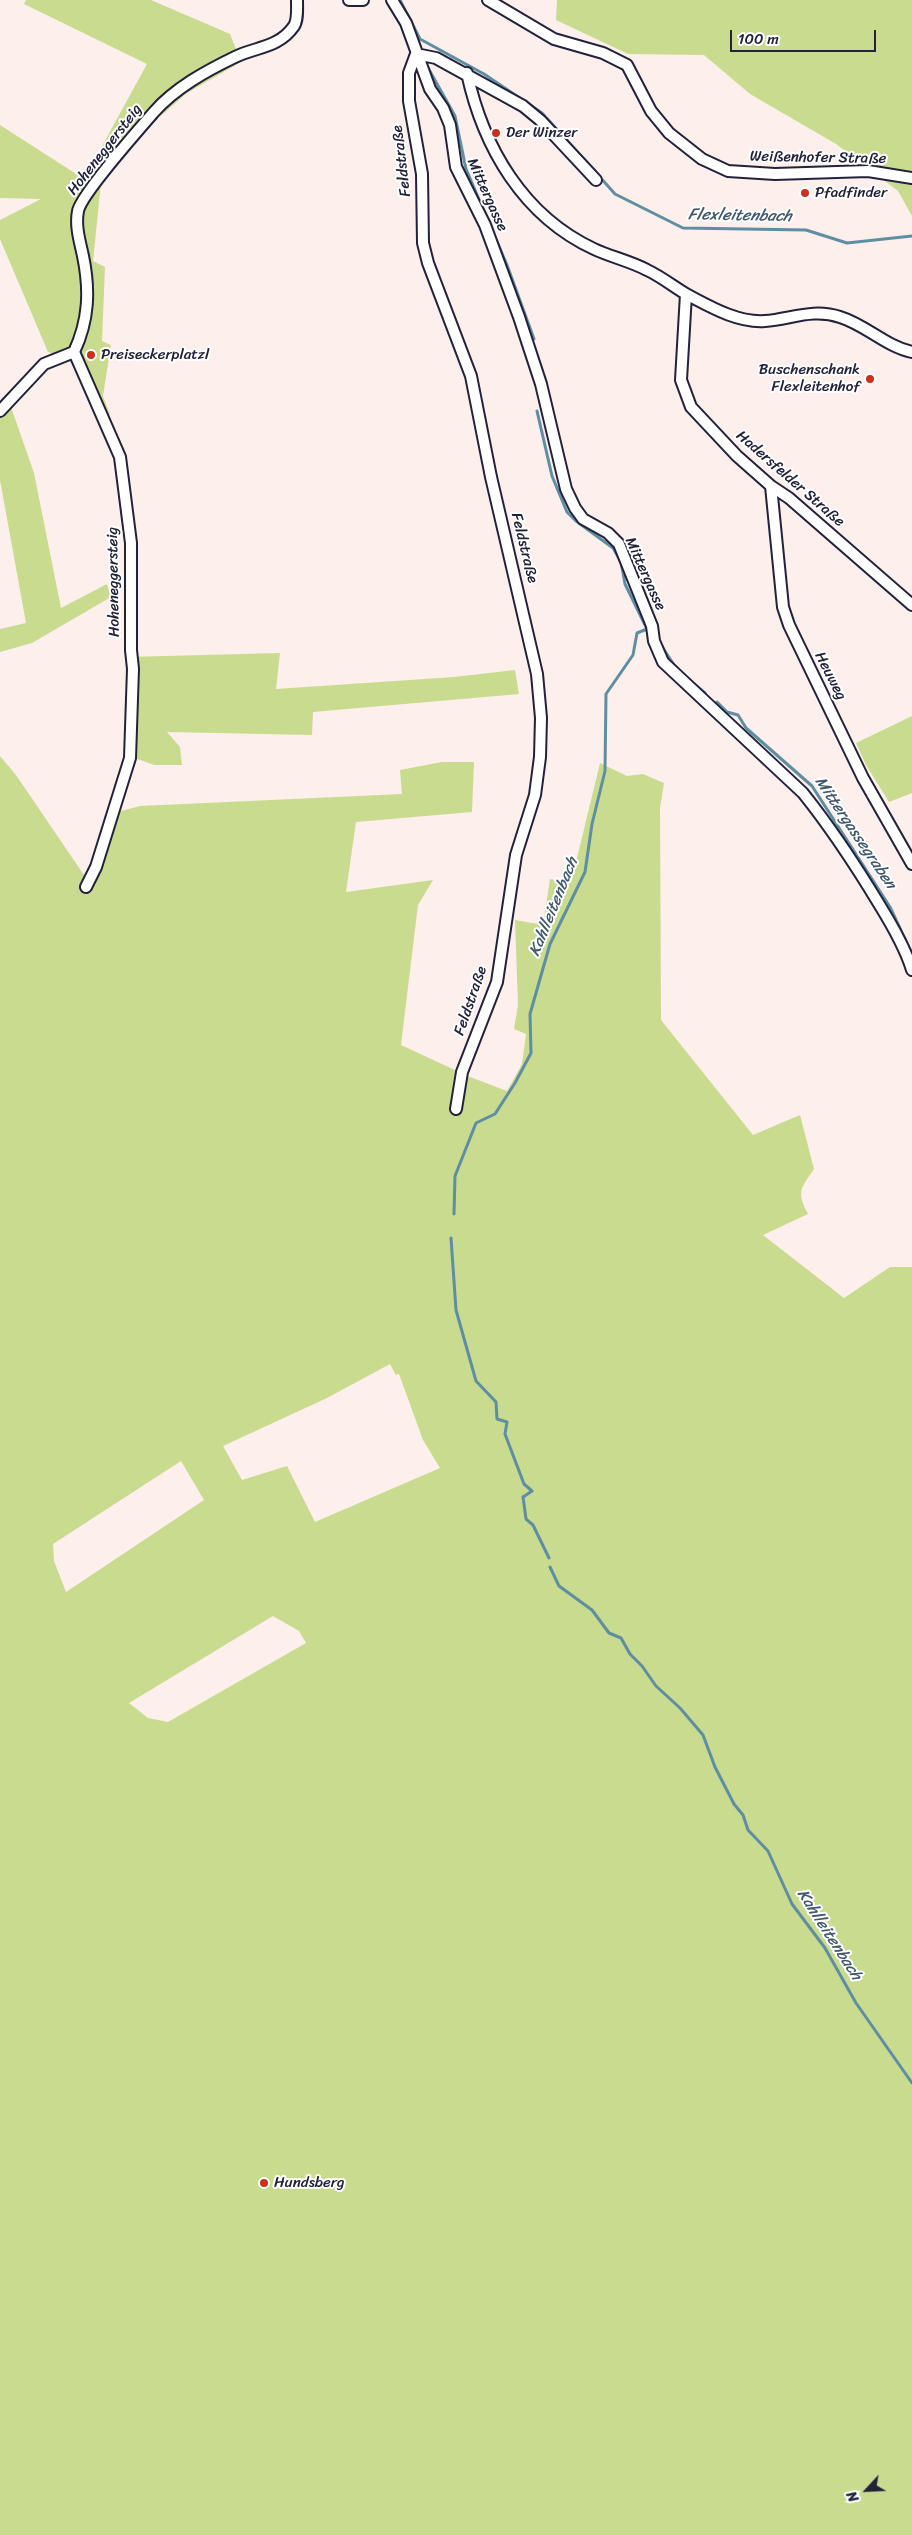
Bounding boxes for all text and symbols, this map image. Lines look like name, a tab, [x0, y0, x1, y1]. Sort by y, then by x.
scale bar	[732, 20, 878, 52]
text: 100 m	[738, 26, 779, 52]
street label: Hoheneggersteig	[64, 101, 146, 199]
street label: Feldstraße	[389, 124, 415, 198]
place label: Der Winzer	[506, 124, 578, 142]
marker: Der Winzer	[490, 127, 502, 139]
street label: Weißenhofer Straße	[750, 148, 886, 168]
street label: Mittergasse	[463, 155, 511, 235]
place label: Pfadfinder	[815, 184, 887, 202]
marker: Pfadfinder	[799, 187, 811, 199]
water label: Flexleitenbach	[688, 205, 792, 227]
place label: Preiseckerplatzl	[101, 346, 209, 364]
marker: Preiseckerplatzl	[85, 349, 97, 361]
place label: Buschenschank Flexleitenhof	[759, 361, 860, 396]
marker: Buschenschank Flexleitenhof	[864, 373, 876, 385]
street label: Hadersfelder Straße	[732, 427, 848, 531]
street label: Feldstraße	[507, 511, 541, 585]
street label: Hoheneggersteig	[104, 527, 124, 637]
street label: Mittergasse	[621, 534, 669, 614]
street label: Heuweg	[810, 649, 850, 703]
water label: Mittergassegraben	[810, 773, 900, 893]
water label: Kahlleitenbach	[525, 855, 583, 959]
street label: Feldstraße	[451, 964, 491, 1038]
water label: Kahlleitenbach	[792, 1886, 866, 1984]
place label: Hundsberg	[274, 2174, 344, 2192]
marker: Hundsberg	[258, 2177, 270, 2189]
north arrow	[842, 2465, 892, 2515]
text: N	[840, 2487, 866, 2506]

